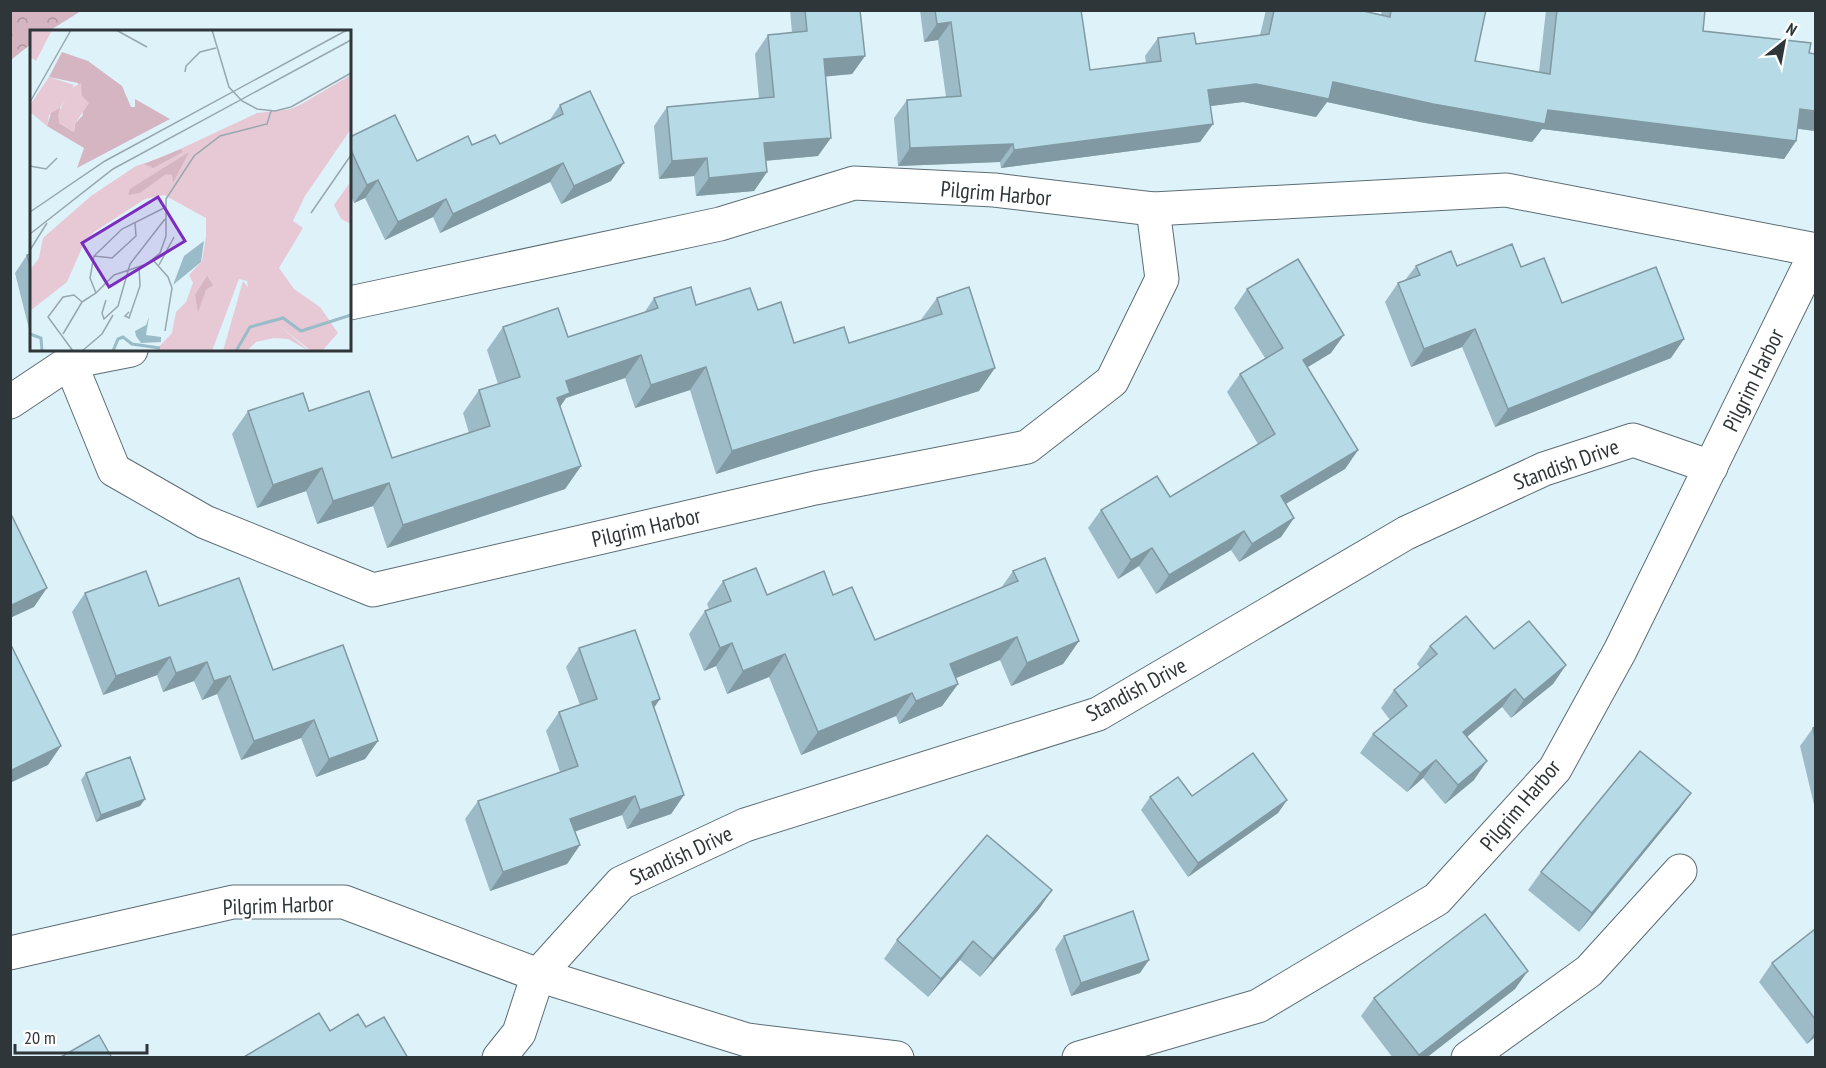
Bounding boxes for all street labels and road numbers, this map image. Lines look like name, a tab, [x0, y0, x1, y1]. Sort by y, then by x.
street label: Pilgrim Harbor	[940, 174, 1052, 212]
street label: Pilgrim Harbor	[1716, 324, 1790, 436]
street label: Standish Drive	[1510, 432, 1622, 496]
street label: Pilgrim Harbor	[589, 501, 703, 553]
street label: Standish Drive	[1081, 651, 1191, 727]
street label: Pilgrim Harbor	[1474, 754, 1566, 856]
street label: Standish Drive	[625, 819, 737, 891]
street label: Pilgrim Harbor	[222, 889, 334, 921]

